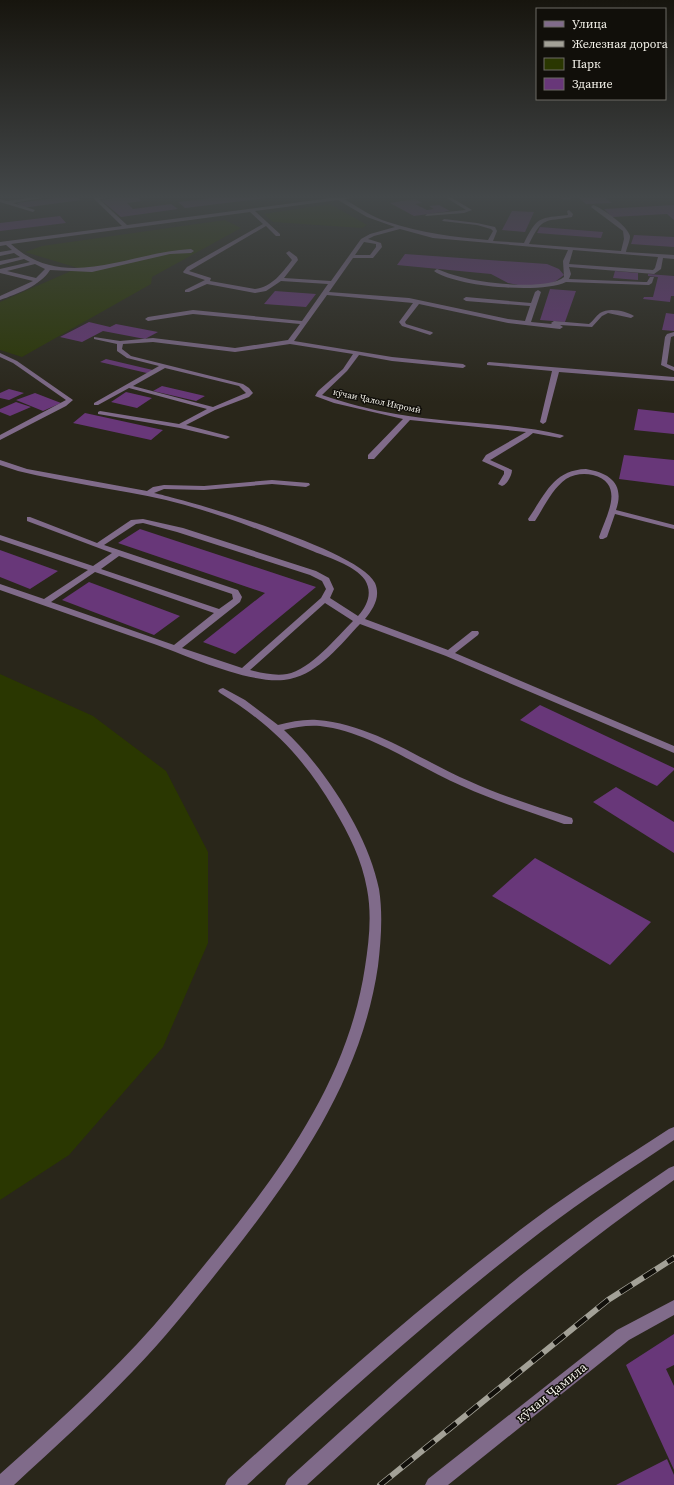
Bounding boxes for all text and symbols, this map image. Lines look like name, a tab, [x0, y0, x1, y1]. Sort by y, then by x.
legend	[536, 8, 666, 100]
text: Улица	[572, 16, 608, 32]
text: Железная дорога	[572, 36, 669, 52]
text: Парк	[572, 56, 601, 72]
text: Здание	[572, 76, 613, 92]
street label: кӯчаи Ҷалол Икромӣ	[332, 386, 422, 416]
street label: кӯчаи Ҷамила	[512, 1358, 591, 1426]

